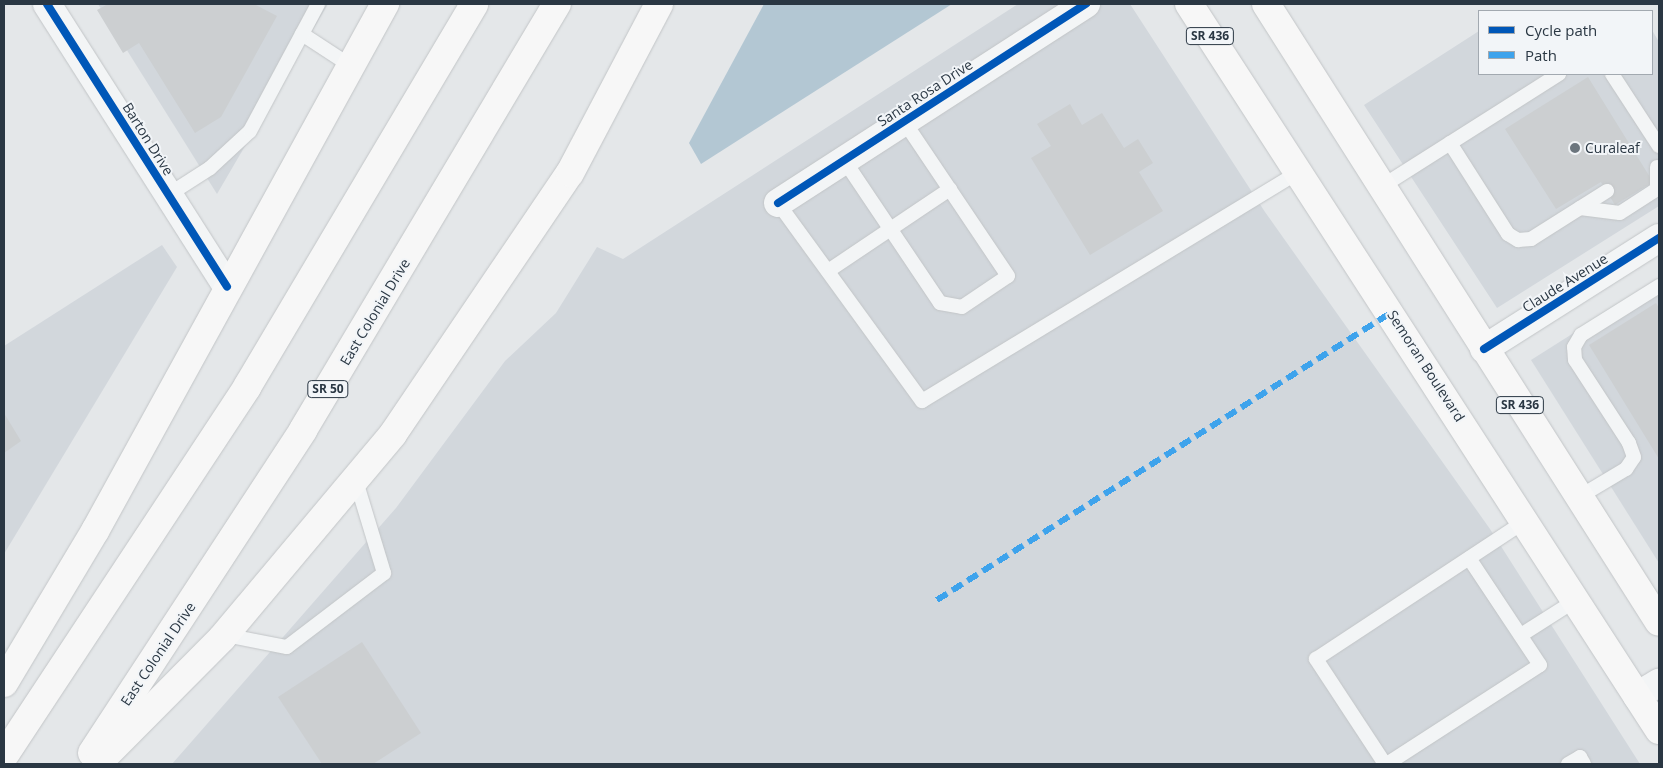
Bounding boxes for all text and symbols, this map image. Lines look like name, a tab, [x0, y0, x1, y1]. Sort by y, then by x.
legend	[1478, 10, 1653, 75]
text: Cycle path	[1525, 20, 1597, 40]
road number: SR 436	[1185, 27, 1235, 46]
text: Path	[1525, 45, 1557, 65]
street label: Santa Rosa Drive	[874, 56, 976, 130]
street label: Barton Drive	[119, 100, 177, 178]
place label: Curaleaf	[1585, 140, 1640, 156]
marker: Curaleaf	[1569, 142, 1581, 154]
street label: Claude Avenue	[1519, 250, 1611, 316]
street label: East Colonial Drive	[337, 256, 413, 368]
street label: Semoran Boulevard	[1384, 307, 1468, 425]
road number: SR 50	[307, 379, 349, 398]
road number: SR 436	[1495, 396, 1545, 414]
street label: East Colonial Drive	[117, 599, 199, 709]

